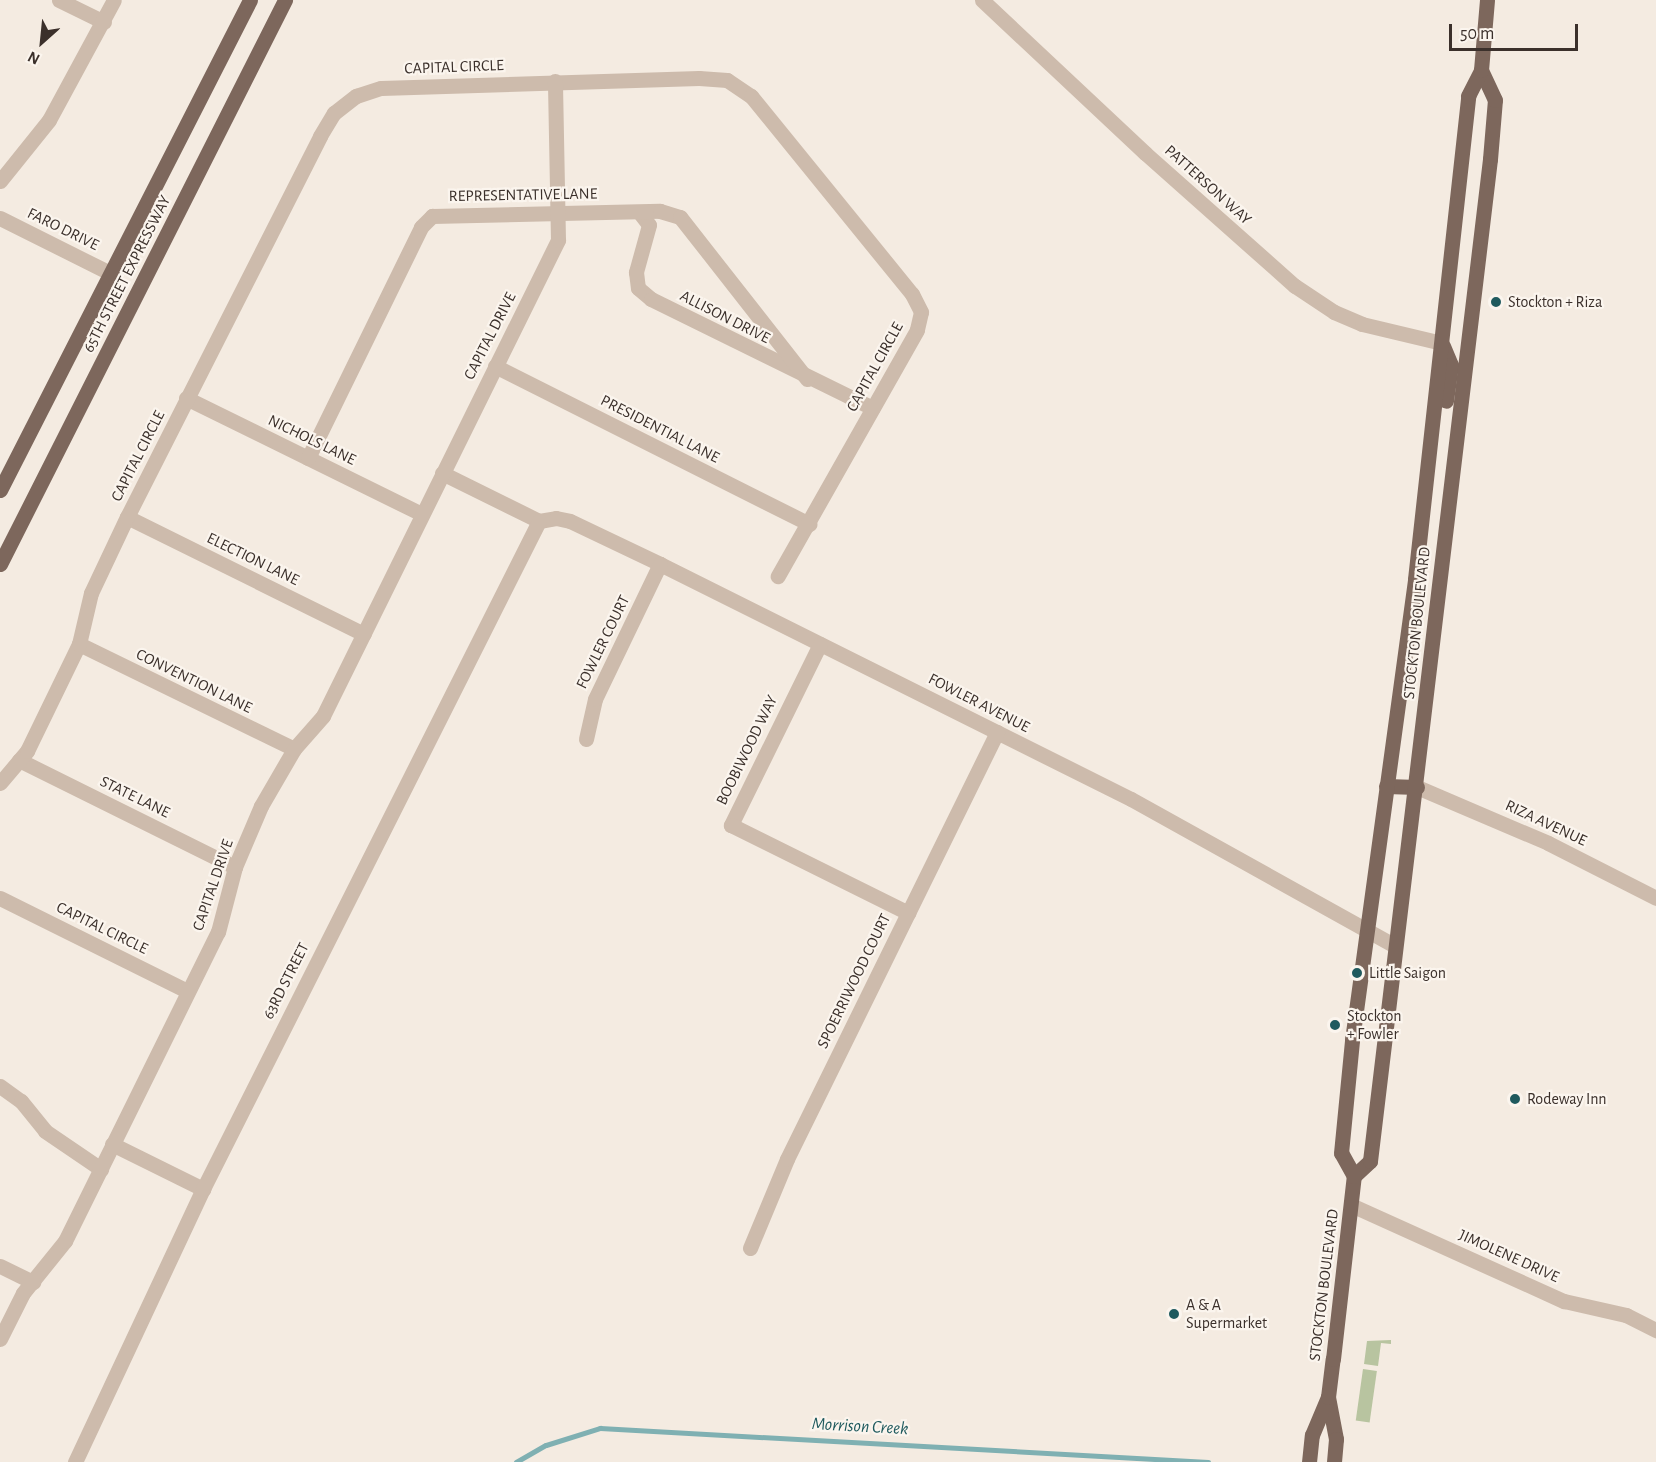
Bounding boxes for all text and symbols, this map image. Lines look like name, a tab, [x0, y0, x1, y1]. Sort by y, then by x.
north arrow	[12, 12, 72, 72]
scale bar	[1452, 12, 1581, 50]
text: 50 m	[1460, 25, 1494, 43]
text: N	[25, 48, 42, 68]
street label: CAPITAL CIRCLE	[404, 56, 504, 78]
street label: PATTERSON WAY	[1161, 141, 1255, 229]
street label: REPRESENTATIVE LANE	[449, 184, 597, 206]
street label: 65TH STREET EXPRESSWAY	[79, 192, 175, 356]
street label: FARO DRIVE	[24, 203, 102, 255]
street label: ALLISON DRIVE	[677, 286, 773, 348]
street label: CAPITAL DRIVE	[460, 289, 520, 383]
place label: Stockton + Riza	[1508, 292, 1602, 312]
marker: Stockton + Riza	[1489, 295, 1503, 309]
street label: CAPITAL CIRCLE	[842, 319, 908, 415]
street label: PRESIDENTIAL LANE	[597, 391, 723, 467]
street label: CAPITAL CIRCLE	[107, 407, 169, 505]
street label: NICHOLS LANE	[265, 410, 359, 470]
street label: ELECTION LANE	[204, 528, 302, 590]
street label: STOCKTON BOULEVARD	[1399, 546, 1435, 700]
street label: FOWLER COURT	[572, 592, 634, 692]
street label: CONVENTION LANE	[133, 645, 255, 717]
street label: FOWLER AVENUE	[925, 669, 1033, 737]
street label: BOOBIWOOD WAY	[712, 692, 782, 808]
street label: STATE LANE	[97, 772, 173, 822]
street label: RIZA AVENUE	[1502, 796, 1590, 850]
street label: CAPITAL DRIVE	[188, 837, 238, 933]
street label: CAPITAL CIRCLE	[53, 898, 151, 958]
street label: SPOERRIWOOD COURT	[813, 911, 895, 1051]
street label: 63RD STREET	[259, 940, 313, 1022]
place label: Little Saigon	[1369, 963, 1446, 983]
marker: Little Saigon	[1350, 966, 1364, 980]
place label: Stockton + Fowler	[1347, 1006, 1402, 1044]
marker: Stockton + Fowler	[1328, 1018, 1342, 1032]
place label: Rodeway Inn	[1527, 1089, 1606, 1109]
marker: Rodeway Inn	[1508, 1092, 1522, 1106]
street label: STOCKTON BOULEVARD	[1305, 1208, 1343, 1362]
street label: JIMOLENE DRIVE	[1456, 1225, 1562, 1287]
place label: A & A Supermarket	[1186, 1295, 1267, 1333]
marker: A & A Supermarket	[1167, 1307, 1181, 1321]
water label: Morrison Creek	[811, 1414, 909, 1440]

